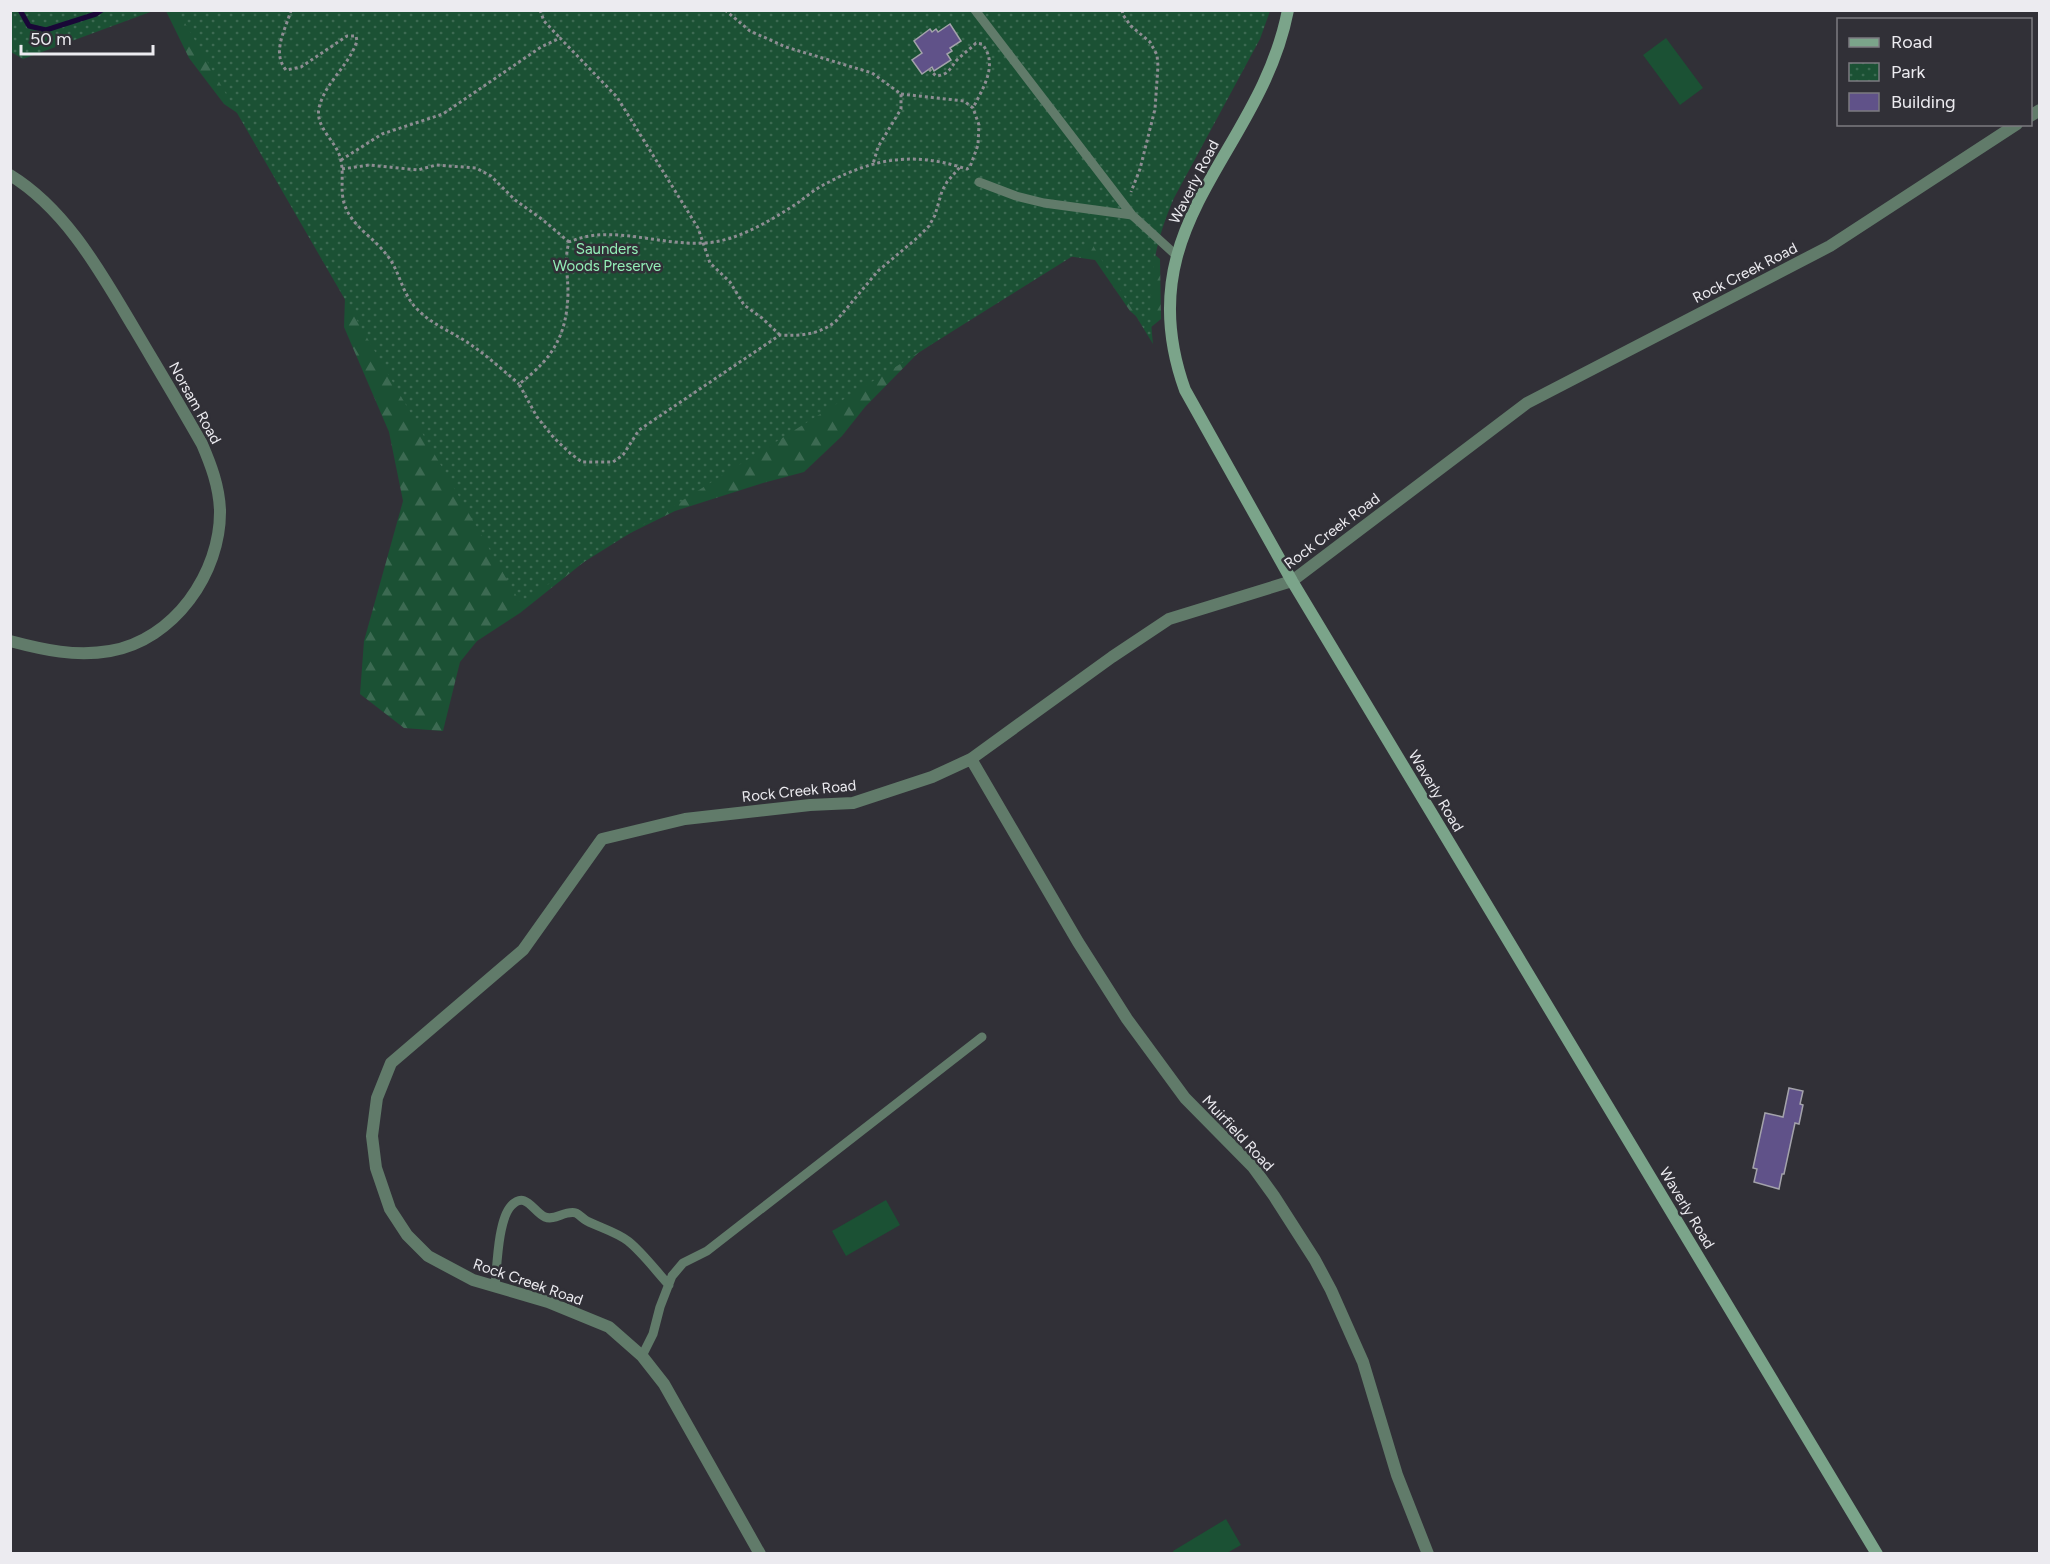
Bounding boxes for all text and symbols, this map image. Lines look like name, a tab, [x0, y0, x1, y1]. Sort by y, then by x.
scale bar	[21, 18, 153, 56]
legend	[1837, 18, 2032, 126]
text: 50 m	[30, 28, 72, 50]
text: Road	[1891, 31, 1932, 53]
text: Park	[1891, 61, 1926, 83]
text: Building	[1891, 91, 1956, 113]
street label: Waverly Road	[1165, 137, 1223, 227]
street label: Rock Creek Road	[1690, 239, 1800, 307]
park label: Saunders Woods Preserve	[553, 240, 661, 275]
street label: Norsam Road	[165, 359, 225, 447]
street label: Rock Creek Road	[1281, 489, 1383, 573]
street label: Waverly Road	[1405, 747, 1467, 835]
street label: Rock Creek Road	[741, 776, 857, 806]
street label: Muirfield Road	[1198, 1091, 1278, 1175]
street label: Waverly Road	[1656, 1164, 1718, 1252]
street label: Rock Creek Road	[471, 1255, 585, 1309]

